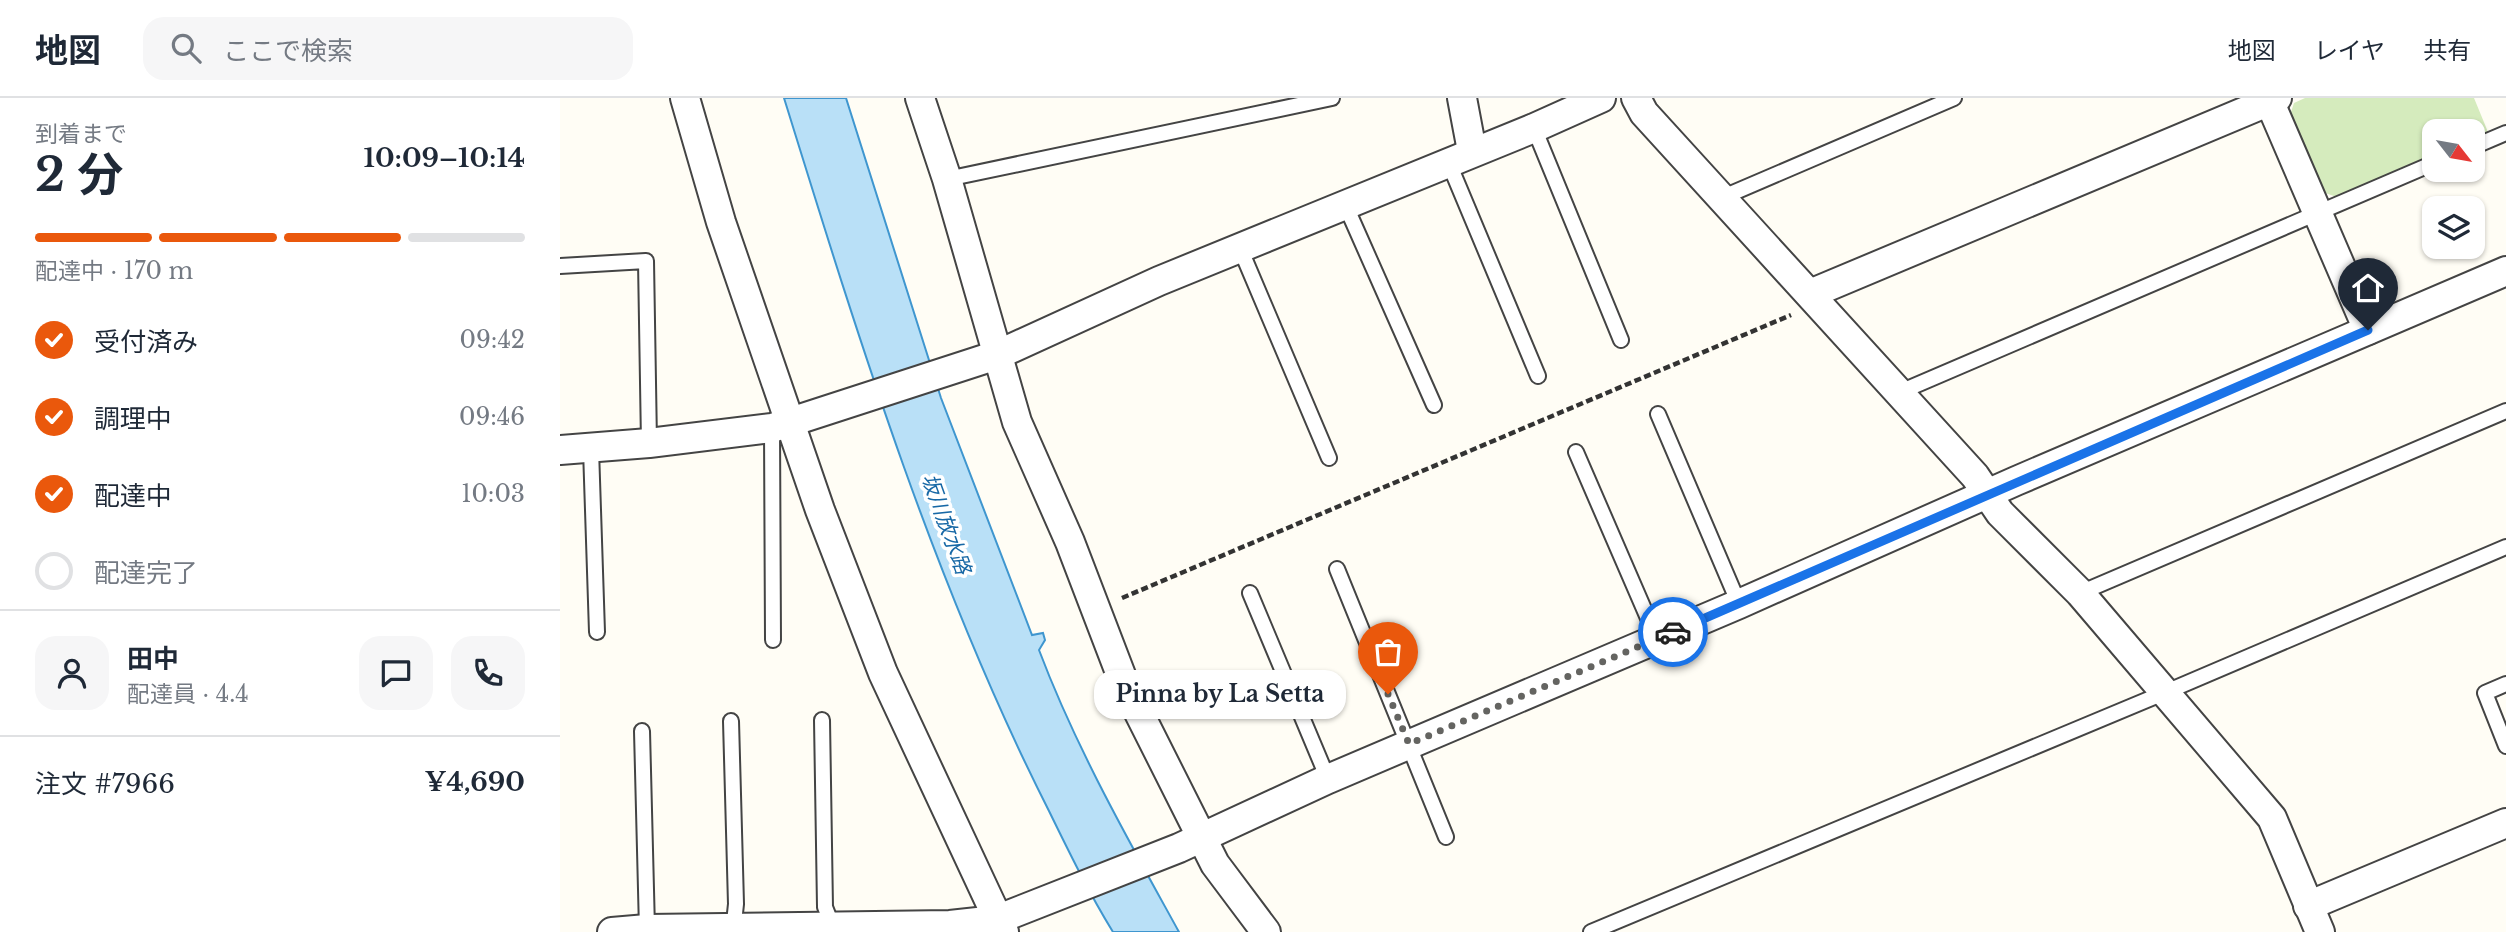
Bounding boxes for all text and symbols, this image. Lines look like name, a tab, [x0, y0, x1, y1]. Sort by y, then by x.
search box	[143, 17, 633, 80]
icon: search	[167, 29, 205, 67]
text: 地図	[35, 30, 101, 71]
text: ここで検索	[223, 35, 353, 67]
text: 地図	[2228, 36, 2276, 65]
text: レイヤ	[2314, 36, 2385, 65]
text: 共有	[2423, 36, 2471, 65]
north arrow	[2422, 119, 2485, 182]
map controls	[2422, 119, 2485, 259]
text: 到着まで	[35, 120, 127, 148]
text: 10:09–10:14	[364, 142, 525, 174]
text: 2 分	[35, 146, 123, 203]
button: layers	[2422, 196, 2485, 259]
text: 配達中 · 170 m	[35, 257, 193, 285]
pin	[2338, 258, 2398, 330]
icon: home	[2349, 269, 2387, 307]
icon: check	[35, 321, 73, 359]
text: 受付済み	[94, 326, 198, 358]
text: 09:42	[460, 326, 525, 354]
icon: check	[35, 398, 73, 436]
text: 調理中	[94, 403, 172, 435]
text: 09:46	[459, 403, 525, 431]
water label: 坂川放水路	[916, 470, 977, 580]
icon: check	[35, 475, 73, 513]
text: 配達中	[94, 480, 172, 512]
text: 10:03	[461, 480, 525, 508]
text: 配達完了	[94, 557, 198, 589]
courier	[1638, 597, 1708, 667]
icon: car	[1654, 613, 1692, 651]
pin	[1358, 622, 1418, 694]
icon: bag	[1369, 633, 1407, 671]
button: person	[35, 636, 109, 710]
button: chat	[359, 636, 433, 710]
button: phone	[451, 636, 525, 710]
text: 田中	[127, 643, 179, 675]
callout: Pinna by La Setta	[1094, 670, 1346, 718]
text: 配達員 · 4.4	[127, 680, 249, 708]
text: Pinna by La Setta	[1115, 680, 1325, 708]
text: ¥4,690	[424, 766, 525, 798]
text: 注文 #7966	[35, 768, 175, 800]

